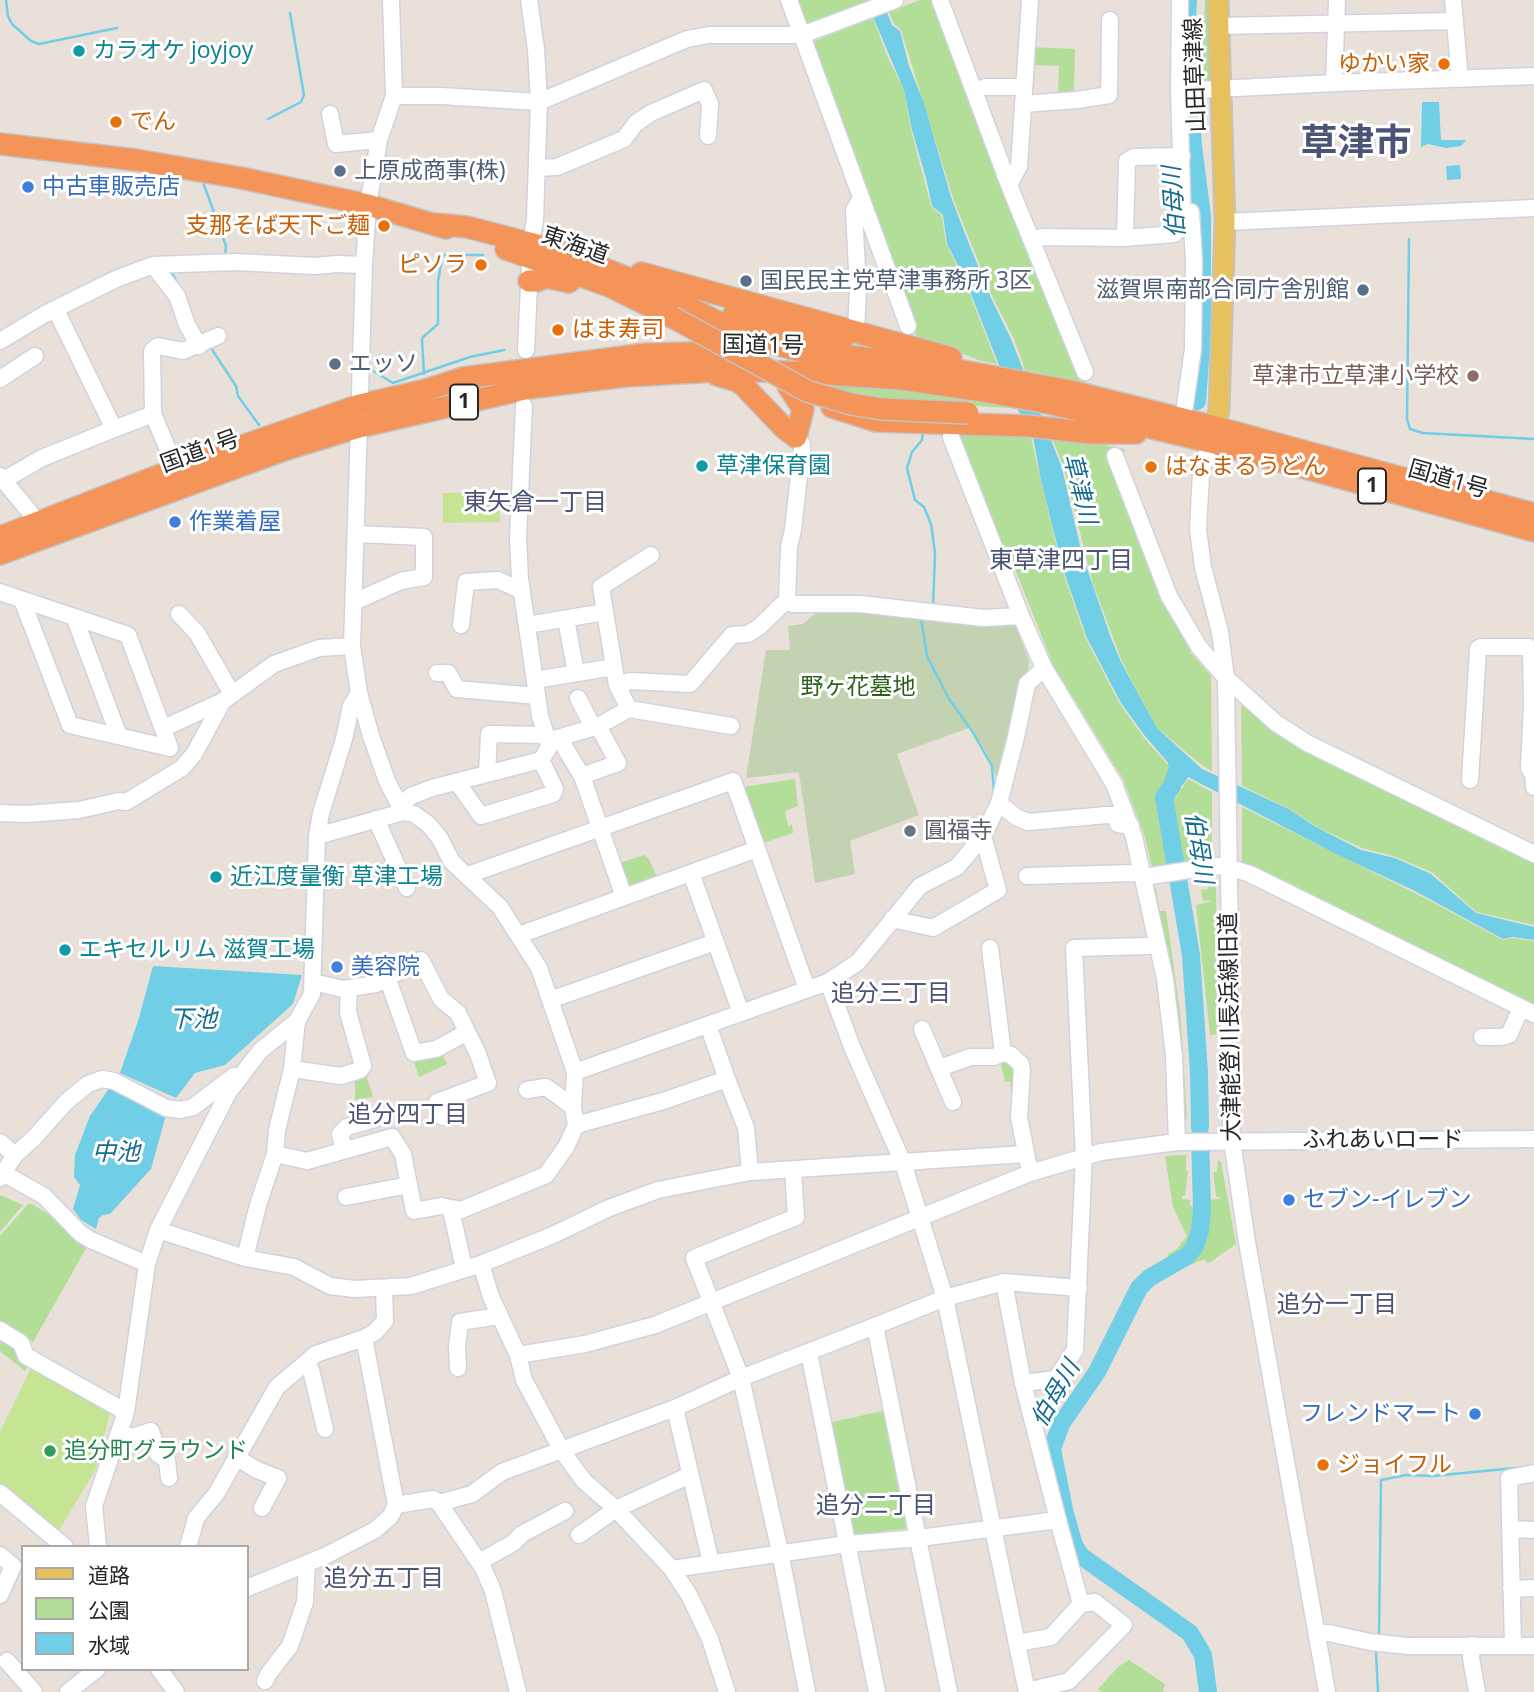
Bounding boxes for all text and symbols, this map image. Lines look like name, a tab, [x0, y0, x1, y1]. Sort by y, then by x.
street label: 山田草津線	[1180, 17, 1212, 133]
place label: カラオケ joyjoy	[93, 37, 253, 65]
marker: カラオケ joyjoy	[71, 43, 87, 59]
place label: ゆかい家	[1338, 50, 1430, 78]
marker: ゆかい家	[1436, 56, 1452, 72]
place label: でん	[130, 108, 176, 136]
marker: でん	[108, 114, 124, 130]
district label: 草津市	[1301, 122, 1411, 166]
place label: 上原成商事(株)	[354, 157, 506, 185]
marker: 上原成商事(株)	[332, 163, 348, 179]
water label: 伯母川	[1158, 165, 1192, 239]
place label: 中古車販売店	[42, 173, 180, 201]
marker: 中古車販売店	[20, 179, 36, 195]
place label: 支那そば天下ご麺	[186, 212, 370, 240]
marker: 支那そば天下ご麺	[376, 218, 392, 234]
street label: 東海道	[538, 222, 612, 270]
place label: ピソラ	[398, 251, 467, 279]
marker: ピソラ	[473, 257, 489, 273]
place label: 国民民主党草津事務所 3区	[760, 267, 1032, 295]
marker: 国民民主党草津事務所 3区	[738, 273, 754, 289]
place label: 滋賀県南部合同庁舎別館	[1096, 276, 1349, 304]
marker: 滋賀県南部合同庁舎別館	[1355, 282, 1371, 298]
place label: はま寿司	[572, 316, 664, 344]
marker: はま寿司	[550, 322, 566, 338]
street label: 国道1号	[722, 331, 804, 361]
place label: エッソ	[349, 350, 418, 378]
marker: エッソ	[327, 356, 343, 372]
place label: 草津市立草津小学校	[1252, 362, 1459, 390]
marker: 草津市立草津小学校	[1465, 368, 1481, 384]
road number: 1	[450, 384, 478, 420]
street label: 国道1号	[157, 425, 243, 479]
water label: 草津川	[1056, 451, 1102, 527]
place label: 草津保育園	[716, 452, 831, 480]
place label: はなまるうどん	[1165, 453, 1326, 481]
street label: 国道1号	[1405, 455, 1491, 505]
marker: 草津保育園	[694, 458, 710, 474]
marker: はなまるうどん	[1143, 459, 1159, 475]
road number: 1	[1358, 468, 1386, 504]
district label: 東矢倉一丁目	[463, 489, 607, 517]
place label: 作業着屋	[189, 508, 281, 536]
marker: 作業着屋	[167, 514, 183, 530]
district label: 東草津四丁目	[989, 547, 1133, 575]
park label: 野ヶ花墓地	[801, 673, 915, 701]
water label: 伯母川	[1178, 810, 1218, 886]
place label: 圓福寺	[924, 817, 993, 845]
marker: 圓福寺	[902, 823, 918, 839]
place label: 近江度量衡 草津工場	[230, 863, 443, 891]
marker: 近江度量衡 草津工場	[208, 869, 224, 885]
street label: 大津能登川長浜線旧道	[1215, 912, 1247, 1142]
place label: エキセルリム 滋賀工場	[79, 936, 315, 964]
marker: エキセルリム 滋賀工場	[57, 942, 73, 958]
place label: 美容院	[351, 953, 420, 981]
marker: 美容院	[329, 959, 345, 975]
district label: 追分三丁目	[831, 980, 951, 1008]
water label: 下池	[169, 1006, 217, 1034]
district label: 追分四丁目	[348, 1101, 468, 1129]
street label: ふれあいロード	[1303, 1126, 1463, 1154]
water label: 中池	[92, 1139, 140, 1167]
place label: セブン-イレブン	[1303, 1186, 1471, 1214]
marker: セブン-イレブン	[1281, 1192, 1297, 1208]
district label: 追分一丁目	[1277, 1291, 1397, 1319]
water label: 伯母川	[1026, 1356, 1086, 1432]
place label: フレンドマート	[1300, 1400, 1461, 1428]
marker: フレンドマート	[1467, 1406, 1483, 1422]
place label: 追分町グラウンド	[64, 1437, 248, 1465]
marker: 追分町グラウンド	[42, 1443, 58, 1459]
place label: ジョイフル	[1337, 1451, 1452, 1479]
marker: ジョイフル	[1315, 1457, 1331, 1473]
district label: 追分二丁目	[816, 1492, 936, 1520]
legend	[21, 1545, 248, 1671]
text: 道路	[88, 1561, 130, 1589]
district label: 追分五丁目	[324, 1565, 444, 1593]
text: 公園	[88, 1596, 130, 1624]
text: 水域	[88, 1631, 130, 1659]

